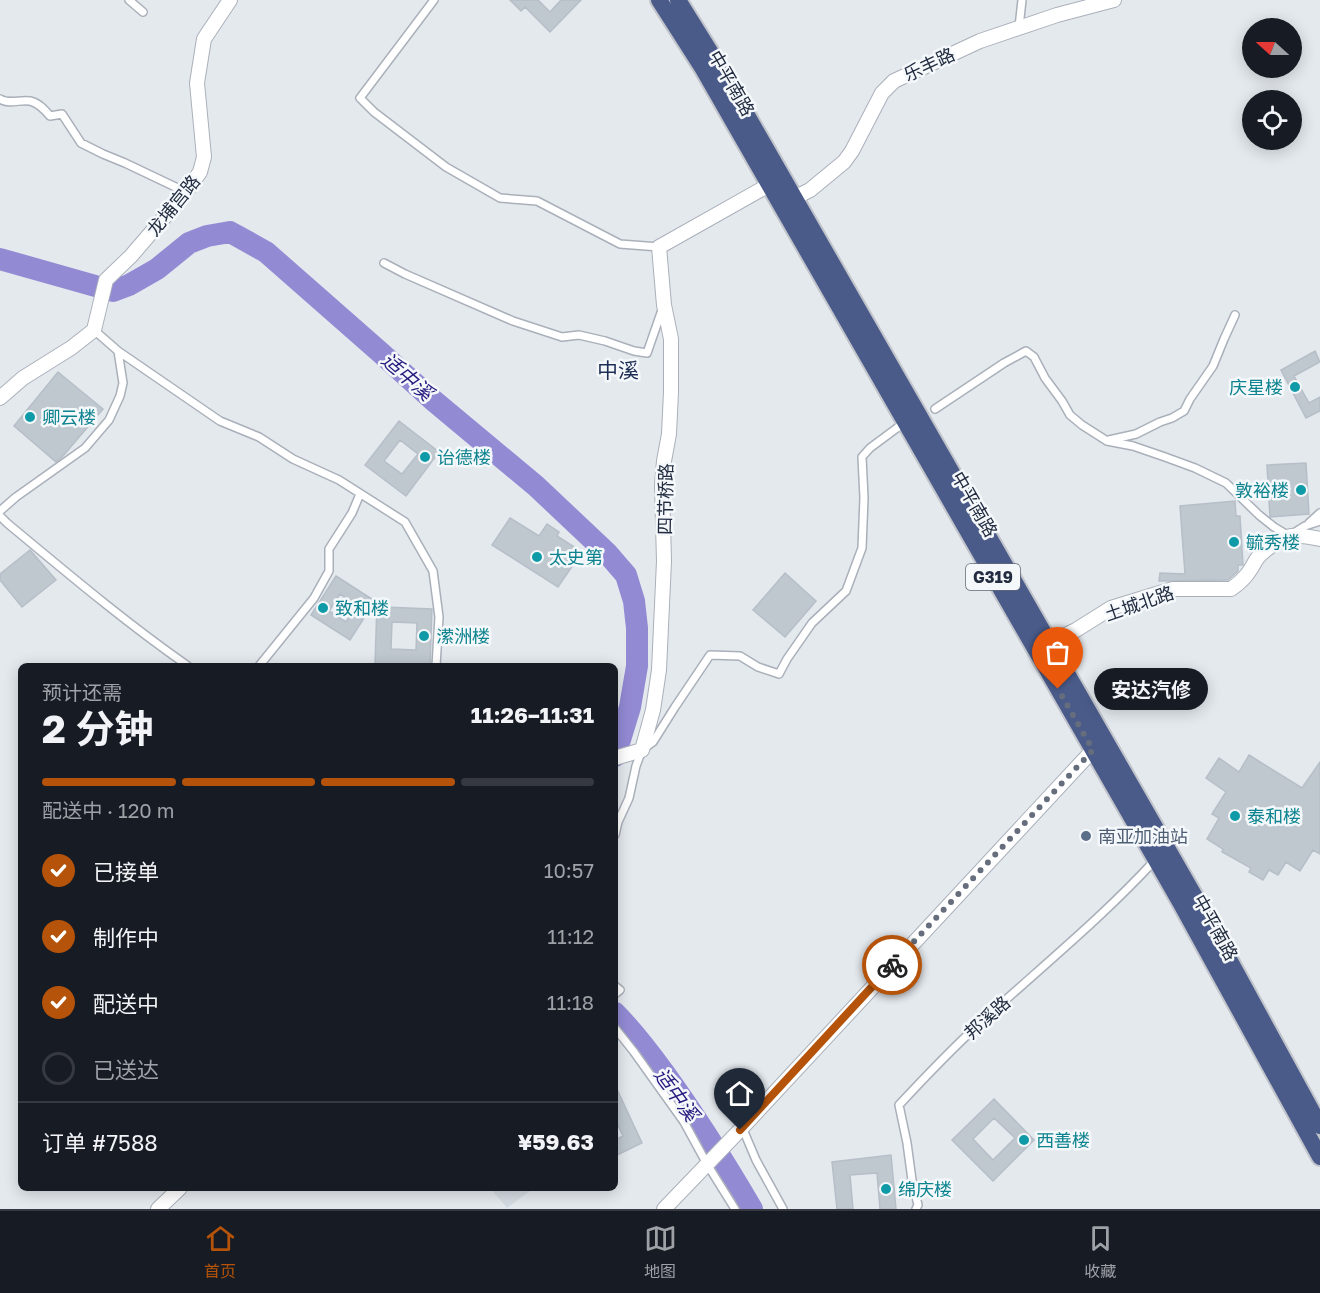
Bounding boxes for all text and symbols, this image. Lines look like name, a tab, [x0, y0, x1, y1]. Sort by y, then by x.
north arrow	[1242, 18, 1302, 78]
map controls	[1242, 18, 1302, 150]
street label: 乐丰路	[900, 43, 958, 85]
street label: 中平南路	[704, 46, 760, 120]
button: locate	[1242, 90, 1302, 150]
street label: 龙埔宫路	[142, 170, 204, 240]
water label: 适中溪	[377, 347, 440, 406]
district label: 中溪	[597, 357, 639, 383]
place label: 庆星楼	[1229, 376, 1283, 398]
marker: 庆星楼	[1288, 380, 1302, 394]
place label: 卿云楼	[42, 406, 96, 428]
marker: 卿云楼	[23, 410, 37, 424]
place label: 诒德楼	[437, 446, 491, 468]
marker: 诒德楼	[418, 450, 432, 464]
street label: 四节桥路	[653, 463, 677, 535]
street label: 中平南路	[947, 467, 1003, 541]
place label: 敦裕楼	[1235, 479, 1289, 501]
marker: 敦裕楼	[1294, 483, 1308, 497]
place label: 毓秀楼	[1246, 531, 1300, 553]
marker: 毓秀楼	[1227, 535, 1241, 549]
place label: 太史第	[549, 546, 603, 568]
marker: 太史第	[530, 550, 544, 564]
road number: G319	[966, 564, 1020, 590]
street label: 土城北路	[1101, 581, 1177, 625]
place label: 致和楼	[335, 597, 389, 619]
marker: 致和楼	[316, 601, 330, 615]
place label: 潆洲楼	[436, 625, 490, 647]
pin	[1032, 627, 1083, 689]
marker: 潆洲楼	[417, 629, 431, 643]
icon: bag	[1041, 636, 1074, 669]
callout: 安达汽修	[1094, 668, 1208, 710]
text: 安达汽修	[1111, 677, 1191, 701]
text: 预计还需	[42, 680, 122, 704]
text: 11:26–11:31	[471, 701, 594, 728]
text: 2 分钟	[42, 705, 154, 752]
text: 配送中 · 120 m	[42, 798, 174, 822]
place label: 泰和楼	[1247, 805, 1301, 827]
marker: 泰和楼	[1228, 809, 1242, 823]
place label: 南亚加油站	[1098, 825, 1188, 847]
marker: 南亚加油站	[1079, 829, 1093, 843]
icon: check	[42, 854, 75, 887]
text: 已接单	[93, 858, 159, 885]
text: 10:57	[544, 858, 594, 882]
street label: 中平南路	[1189, 890, 1243, 964]
icon: check	[42, 920, 75, 953]
text: 制作中	[93, 924, 159, 951]
text: 11:12	[547, 924, 594, 948]
courier	[862, 935, 922, 995]
icon: bike	[876, 949, 909, 982]
icon: check	[42, 986, 75, 1019]
text: 配送中	[93, 990, 159, 1017]
text: 11:18	[547, 990, 594, 1014]
street label: 邦溪路	[960, 991, 1014, 1043]
text: 已送达	[93, 1056, 159, 1083]
water label: 适中溪	[650, 1063, 706, 1127]
pin	[714, 1068, 765, 1130]
icon: home	[723, 1077, 756, 1110]
text: ¥59.63	[518, 1128, 594, 1155]
text: 订单 #7588	[42, 1129, 158, 1156]
place label: 西善楼	[1036, 1129, 1090, 1151]
marker: 西善楼	[1017, 1133, 1031, 1147]
place label: 绵庆楼	[898, 1178, 952, 1200]
marker: 绵庆楼	[879, 1182, 893, 1196]
tab: 首页	[204, 1222, 237, 1282]
tab: 地图	[644, 1222, 677, 1282]
tab: 收藏	[1084, 1222, 1117, 1282]

